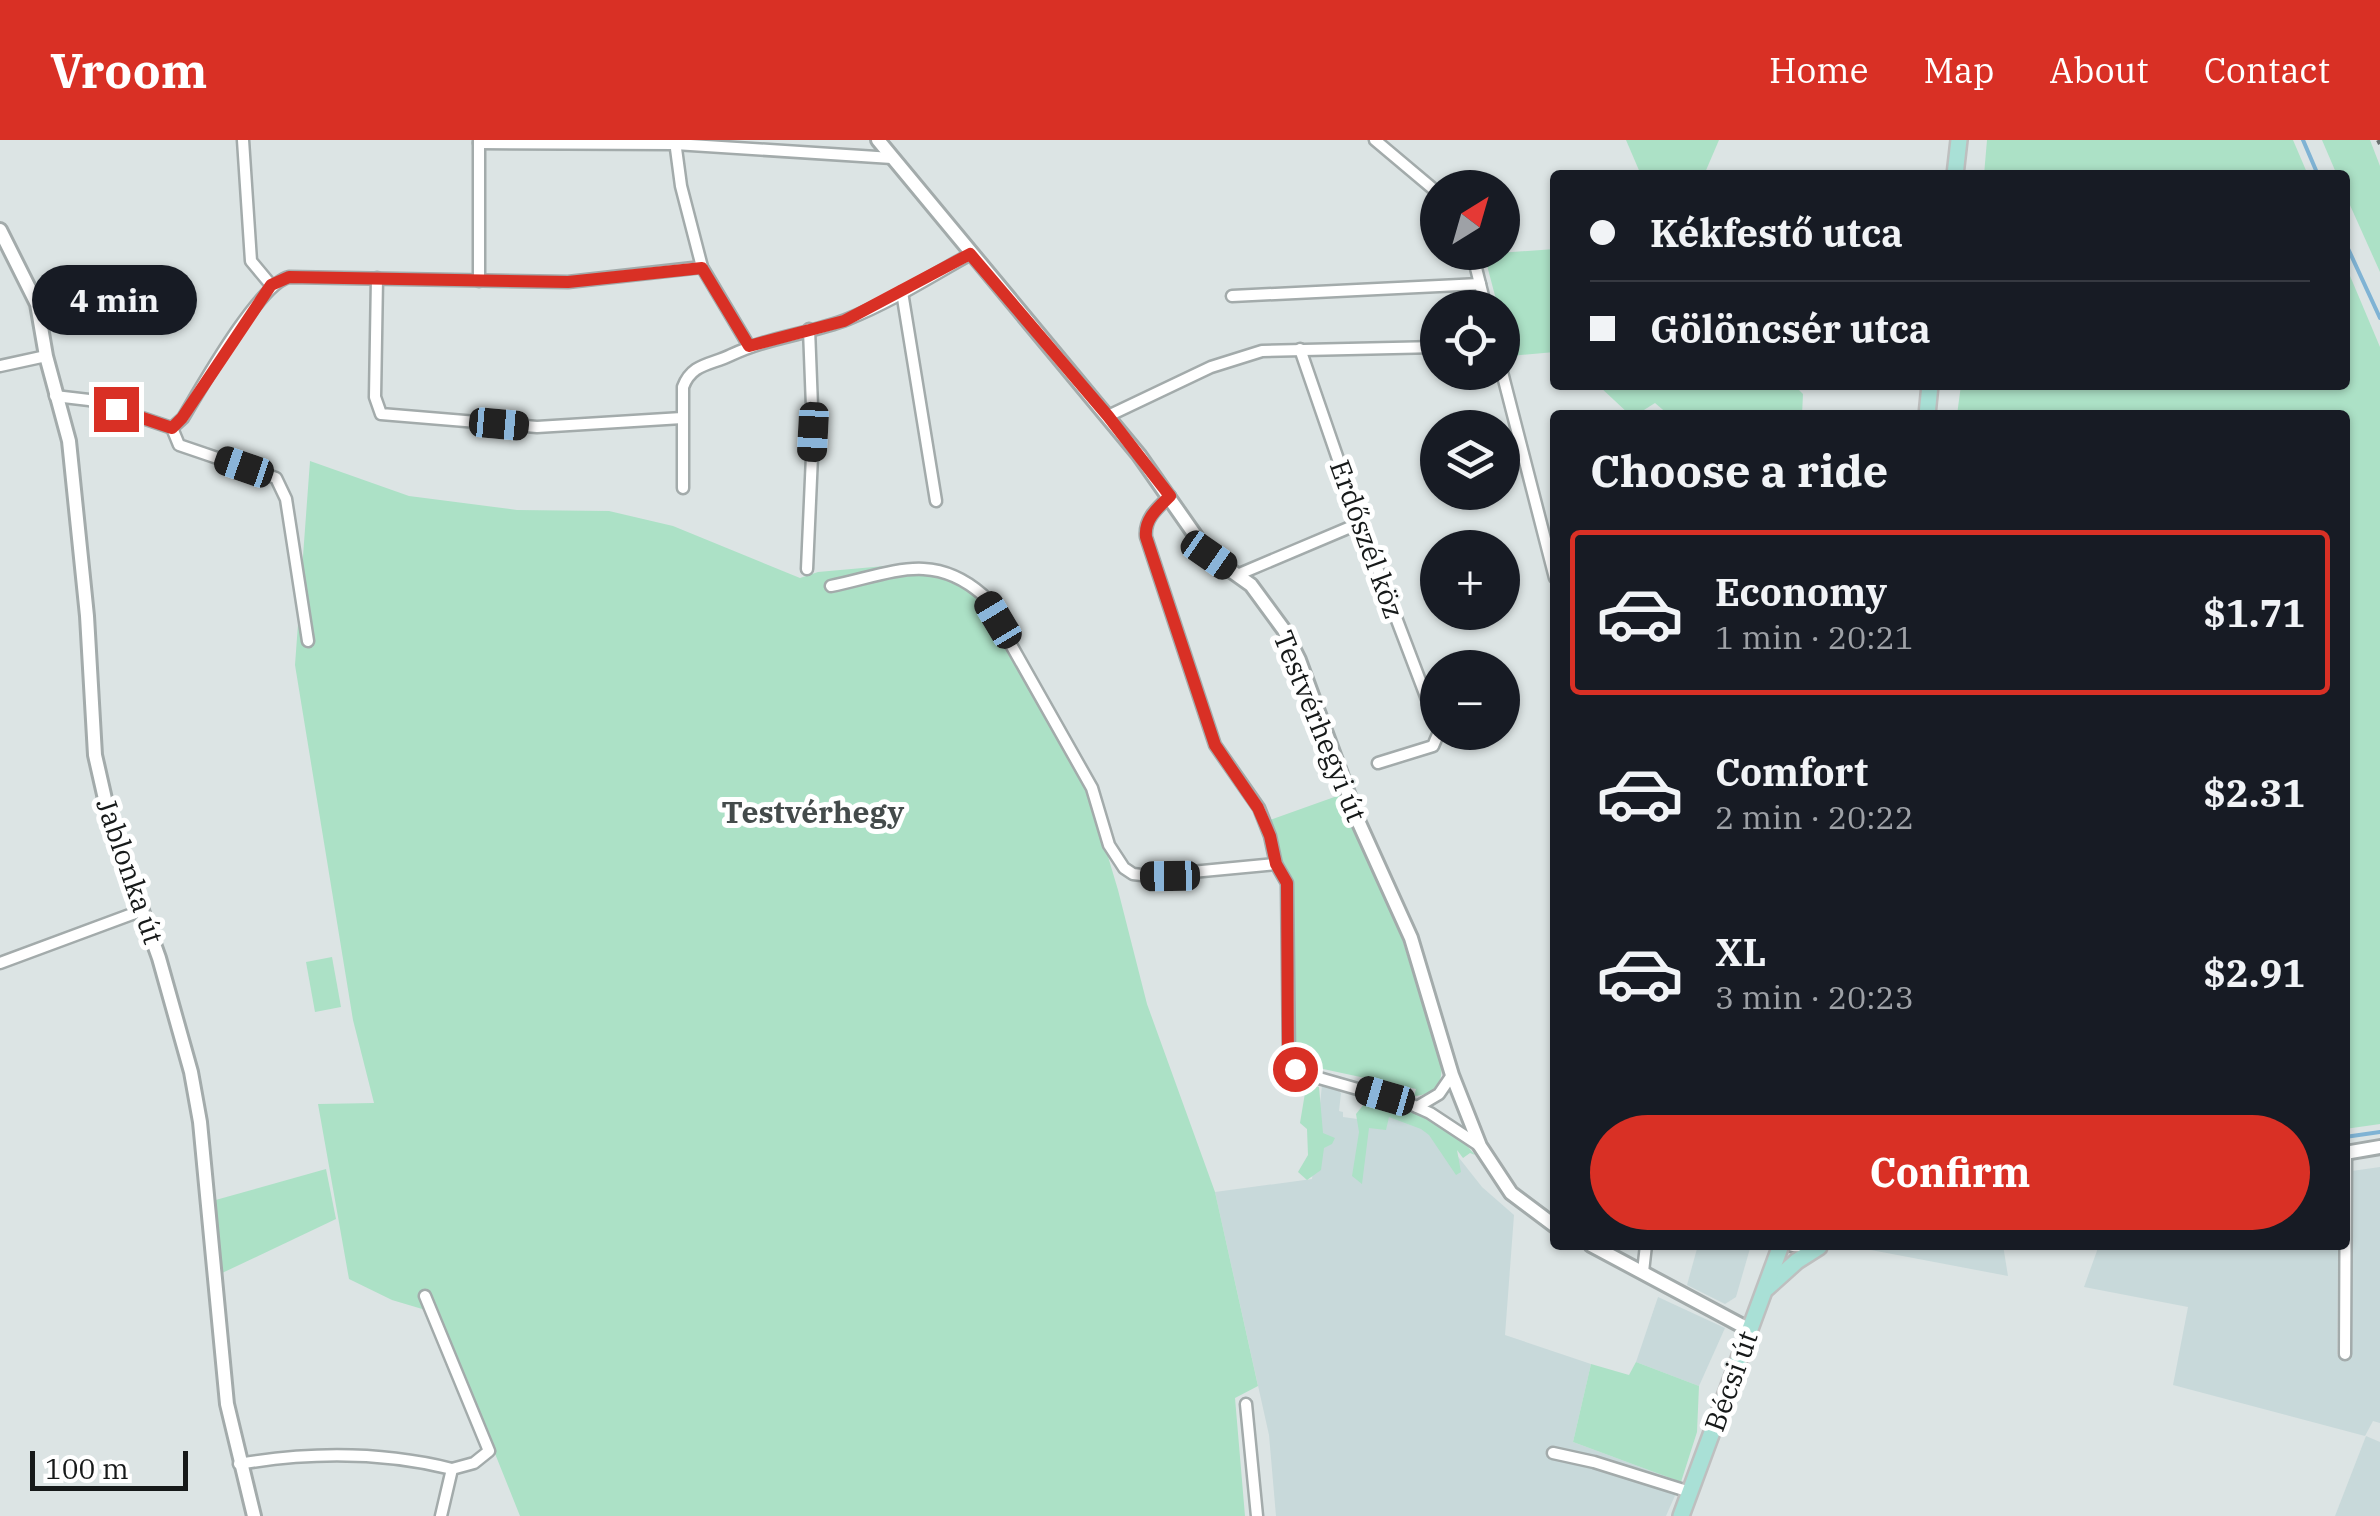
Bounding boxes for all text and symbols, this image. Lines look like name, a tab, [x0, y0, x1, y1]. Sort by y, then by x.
text: Vroom	[50, 39, 207, 101]
text: Home	[1769, 47, 1868, 93]
text: Map	[1923, 47, 1995, 93]
text: About	[2050, 47, 2149, 93]
text: Contact	[2204, 47, 2330, 93]
north arrow	[1420, 170, 1520, 270]
map controls	[1420, 170, 1520, 750]
text: Kékfestő utca	[1650, 208, 1903, 257]
callout: 4 min	[34, 264, 198, 334]
text: 4 min	[70, 279, 159, 321]
button: locate	[1420, 290, 1520, 390]
text: Gölöncsér utca	[1650, 304, 1931, 353]
route end	[94, 387, 139, 432]
car	[796, 401, 830, 463]
car	[468, 406, 530, 442]
button: layers	[1420, 410, 1520, 510]
text: Choose a ride	[1590, 441, 1888, 499]
car	[211, 443, 277, 491]
street label: Erdőszél köz	[1322, 455, 1413, 623]
car	[1176, 526, 1242, 584]
button: +	[1420, 530, 1520, 630]
text: Economy	[1715, 567, 1887, 616]
icon: car	[1595, 568, 1685, 658]
car	[970, 587, 1026, 653]
text: $1.71	[2203, 588, 2305, 637]
text: 1 min · 20:21	[1715, 616, 1914, 658]
street label: Testvérhegyi út	[1265, 625, 1376, 827]
button: −	[1420, 650, 1520, 750]
text: Comfort	[1715, 747, 1868, 796]
icon: car	[1595, 748, 1685, 838]
text: $2.31	[2203, 768, 2305, 817]
district label: Testvérhegy	[722, 792, 904, 831]
street label: Jablonka út	[88, 793, 173, 949]
text: 2 min · 20:22	[1715, 796, 1914, 838]
car	[1140, 860, 1200, 892]
text: XL	[1715, 927, 1766, 976]
icon: car	[1595, 928, 1685, 1018]
text: $2.91	[2203, 948, 2305, 997]
text: 3 min · 20:23	[1715, 976, 1914, 1018]
route start	[1273, 1047, 1318, 1092]
car	[1352, 1073, 1418, 1119]
button: Confirm	[1590, 1115, 2310, 1230]
street label: Bécsi út	[1695, 1325, 1766, 1436]
scale bar	[30, 1446, 188, 1490]
text: 100 m	[45, 1450, 129, 1487]

